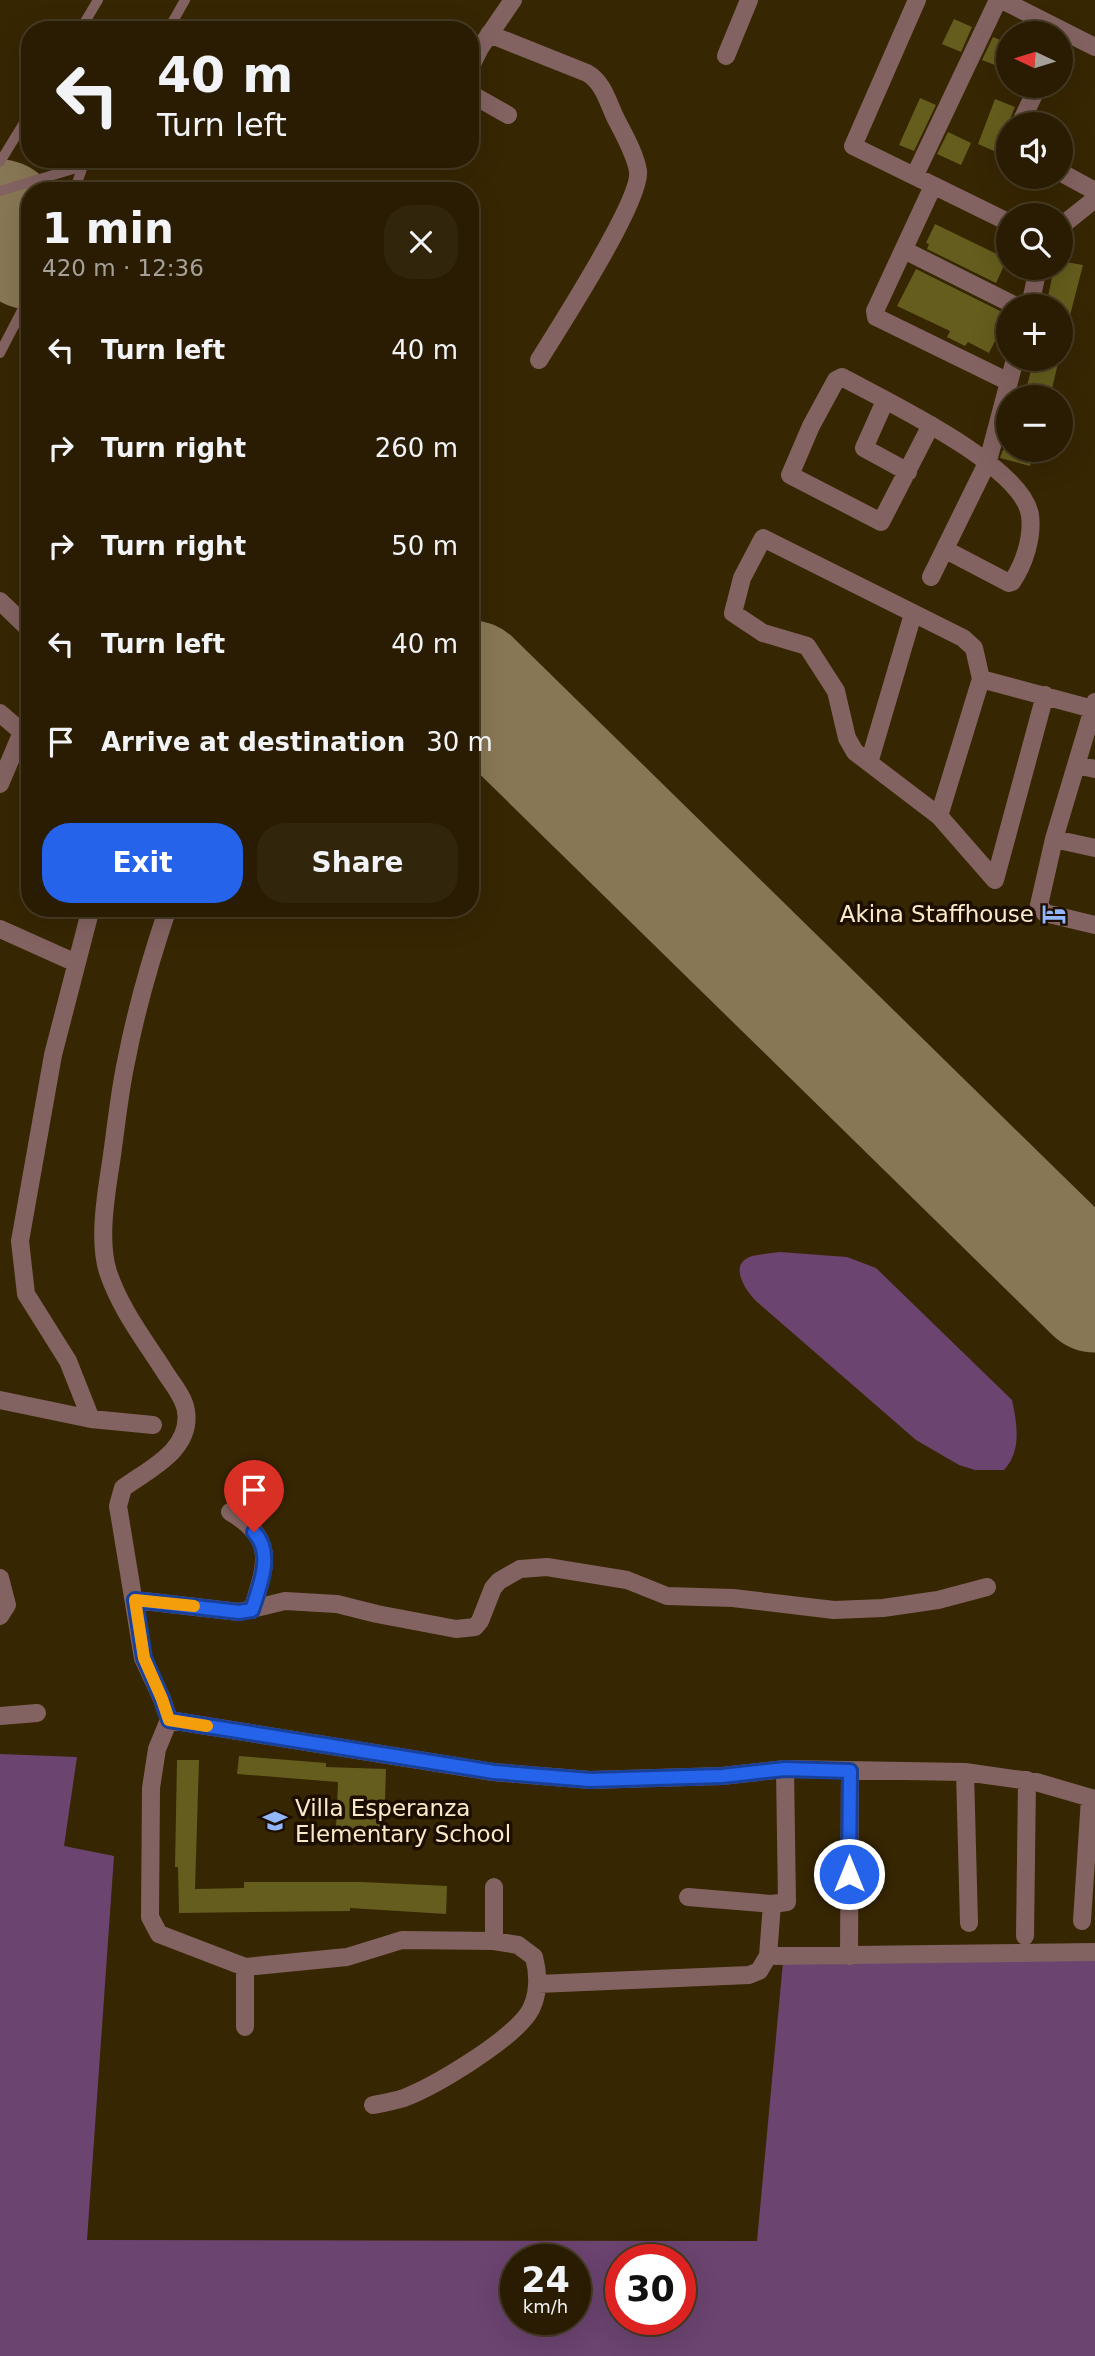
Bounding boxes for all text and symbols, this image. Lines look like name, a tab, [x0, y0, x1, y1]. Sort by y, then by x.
north arrow	[996, 21, 1073, 98]
map controls	[996, 21, 1073, 462]
text: 40 m	[157, 47, 293, 104]
icon: left	[42, 49, 133, 140]
text: Turn left	[157, 106, 287, 144]
button: sound	[996, 112, 1073, 189]
button: search	[996, 203, 1073, 280]
text: 1 min	[42, 204, 174, 253]
button: close	[384, 205, 458, 279]
text: 420 m · 12:36	[42, 255, 204, 281]
button: +	[996, 294, 1073, 371]
icon: left	[42, 331, 80, 369]
text: Turn left	[101, 335, 225, 365]
text: 40 m	[391, 335, 458, 365]
button: −	[996, 385, 1073, 462]
icon: right	[42, 429, 80, 467]
text: Turn right	[101, 433, 246, 463]
text: 260 m	[375, 433, 458, 463]
icon: right	[42, 527, 80, 565]
text: Turn right	[101, 531, 246, 561]
text: 50 m	[391, 531, 458, 561]
icon: left	[42, 625, 80, 663]
text: Turn left	[101, 629, 225, 659]
text: 40 m	[391, 629, 458, 659]
icon: arrive	[42, 723, 80, 761]
text: Arrive at destination	[101, 727, 405, 757]
text: 30 m	[426, 727, 493, 757]
button: Exit	[42, 823, 243, 903]
button: Share	[257, 823, 458, 903]
hotel icon: Akina Staffhouse	[1040, 900, 1068, 928]
place label: Akina Staffhouse	[840, 901, 1034, 927]
pin	[224, 1460, 284, 1532]
icon: arrive	[235, 1471, 273, 1509]
place label: Villa Esperanza Elementary School	[295, 1795, 511, 1847]
school or university icon: Villa Esperanza Elementary School	[261, 1807, 289, 1835]
position arrow	[812, 1837, 886, 1911]
speed limit sign: 30	[605, 2244, 696, 2335]
text: 24	[521, 2260, 570, 2300]
text: km/h	[523, 2296, 568, 2317]

